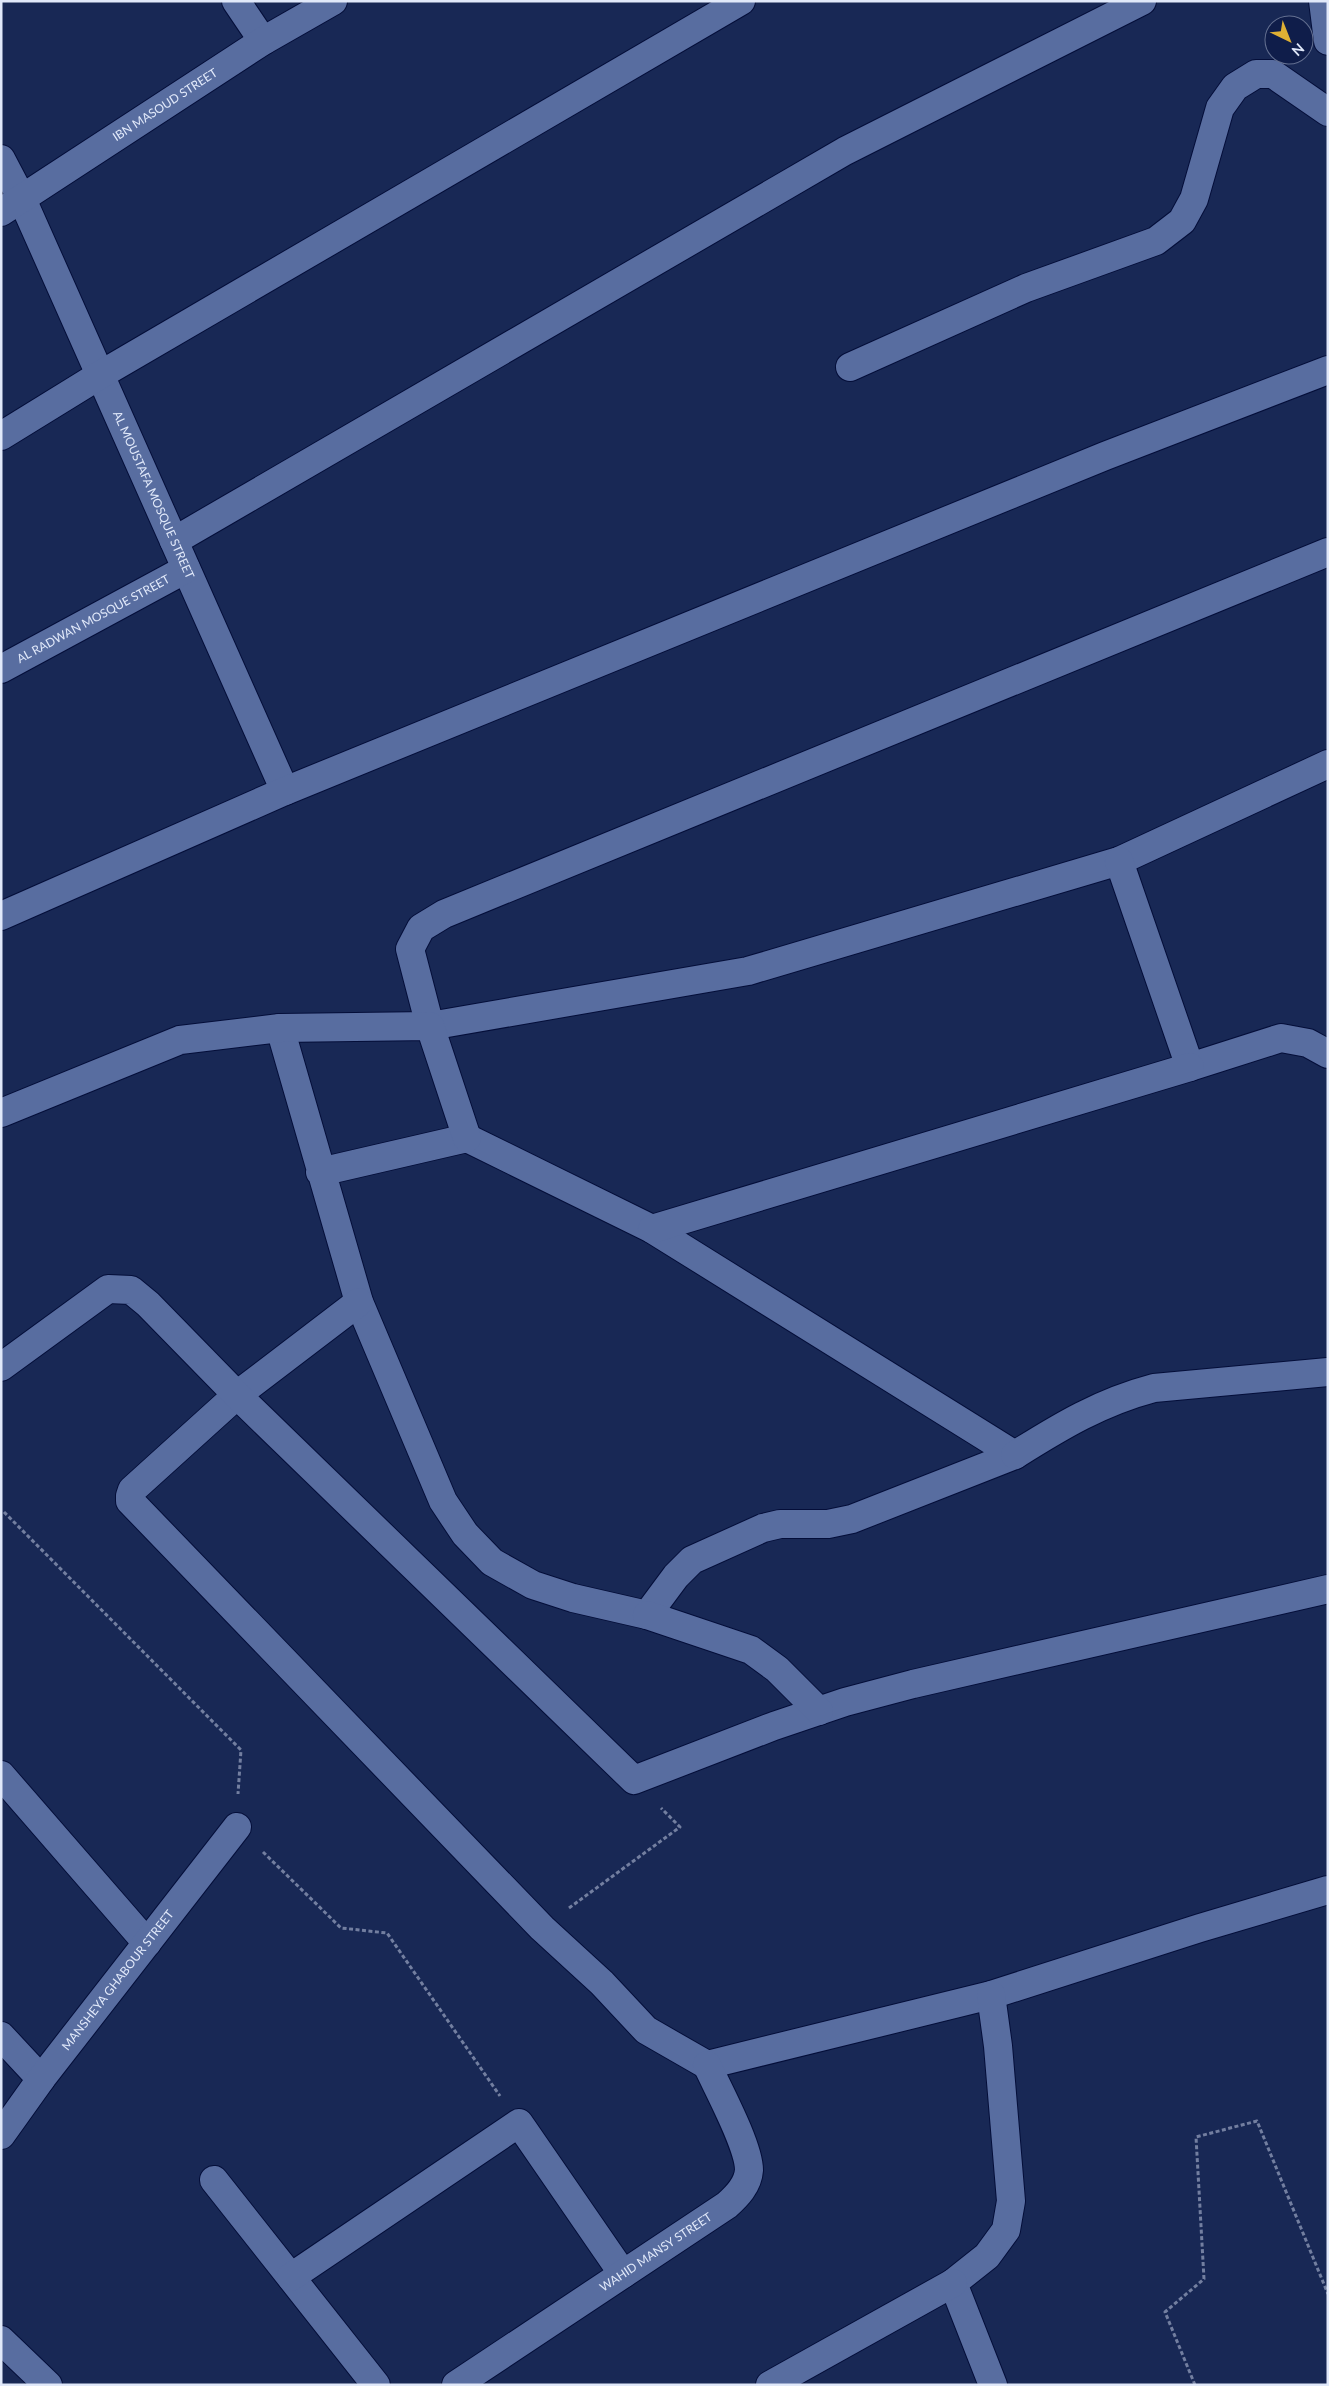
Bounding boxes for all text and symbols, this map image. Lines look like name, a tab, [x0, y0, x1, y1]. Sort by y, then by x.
north arrow	[1264, 15, 1314, 65]
text: N	[1288, 40, 1308, 60]
street label: IBN MASOUD STREET	[110, 65, 220, 144]
street label: AL MOUSTAFA MOSQUE STREET	[110, 408, 198, 581]
street label: AL RADWAN MOSQUE STREET	[14, 571, 172, 666]
street label: MANSHEYA GHABOUR STREET	[58, 1907, 177, 2053]
street label: WAHID MANSY STREET	[597, 2209, 715, 2295]

